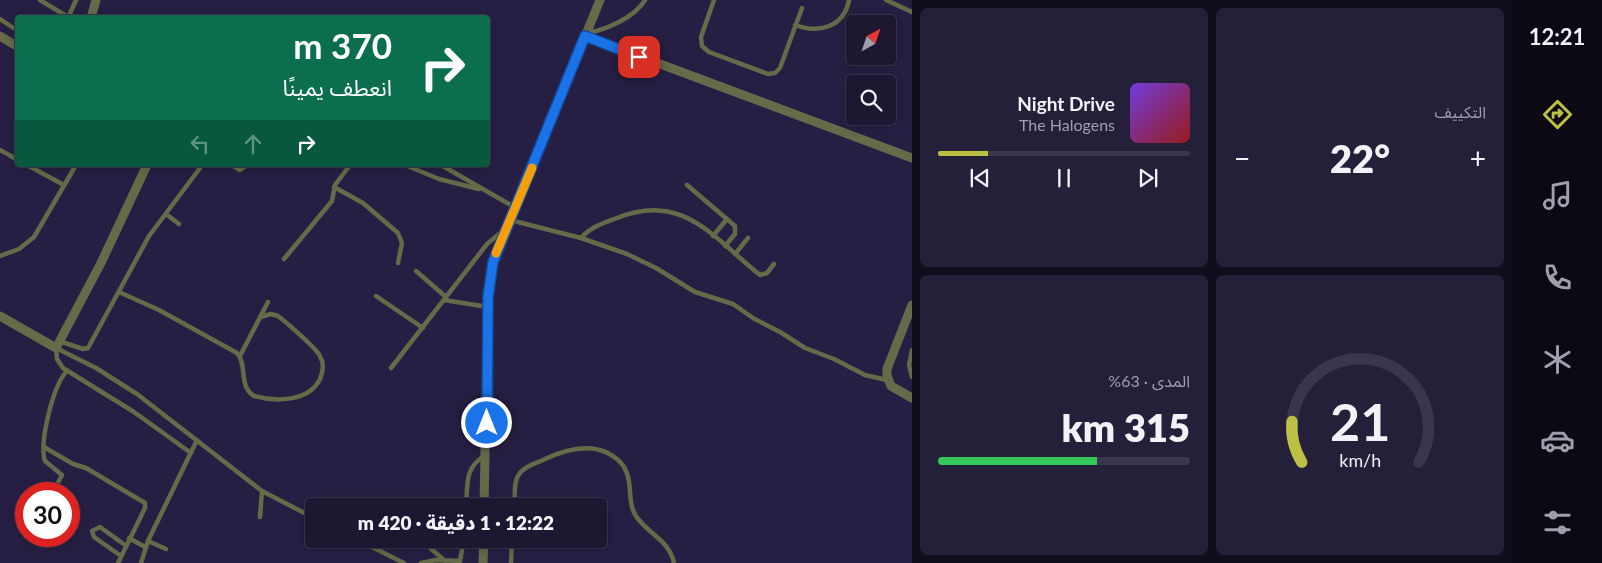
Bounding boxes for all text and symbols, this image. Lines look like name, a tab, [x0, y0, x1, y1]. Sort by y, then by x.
north arrow	[846, 15, 896, 65]
map controls	[846, 15, 896, 125]
text: 12:21	[1529, 23, 1585, 50]
text: 370 m	[293, 24, 392, 66]
icon: right	[410, 35, 475, 100]
pin	[618, 36, 660, 78]
icon: arrive	[625, 43, 653, 71]
text: انعطف يمينًا	[283, 74, 392, 101]
button: search	[846, 75, 896, 125]
text: Night Drive	[1017, 92, 1115, 115]
icon: directions	[1540, 97, 1575, 132]
text: التكييف	[1434, 102, 1486, 121]
text: The Halogens	[1019, 115, 1115, 134]
icon: left	[186, 130, 214, 158]
icon: ahead	[239, 130, 267, 158]
icon: right	[292, 130, 320, 158]
text: 22°	[1330, 135, 1390, 181]
text: −	[1234, 141, 1250, 175]
text: +	[1470, 141, 1486, 175]
icon: previous	[966, 164, 994, 192]
icon: pause	[1050, 164, 1078, 192]
icon: next	[1134, 164, 1162, 192]
icon: music	[1540, 178, 1575, 213]
icon: phone	[1540, 260, 1575, 295]
icon: climate	[1540, 342, 1575, 377]
text: المدى · 63%	[1108, 371, 1190, 390]
text: 21	[1330, 390, 1390, 452]
position arrow	[460, 396, 512, 448]
text: 315 km	[1062, 404, 1190, 450]
icon: car	[1540, 423, 1575, 458]
text: km/h	[1339, 449, 1381, 471]
speed limit sign: 30	[15, 482, 80, 547]
icon: filters	[1540, 505, 1575, 540]
text: 12:22 · 1 دقيقة · 420 m	[358, 511, 554, 534]

